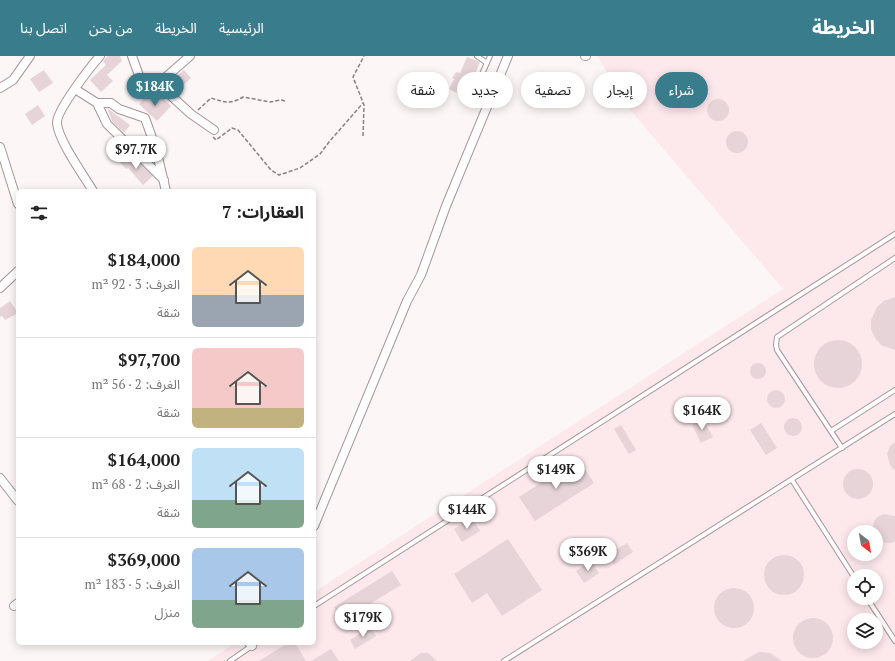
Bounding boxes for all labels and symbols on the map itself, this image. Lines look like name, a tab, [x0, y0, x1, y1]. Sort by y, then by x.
pin: $184K	[127, 73, 183, 107]
pin: $97.7K	[103, 136, 169, 170]
pin: $164K	[674, 397, 730, 431]
pin: $149K	[528, 456, 584, 490]
pin: $144K	[439, 496, 495, 530]
north arrow	[847, 525, 883, 561]
pin: $369K	[560, 538, 616, 572]
pin: $179K	[335, 604, 391, 638]

